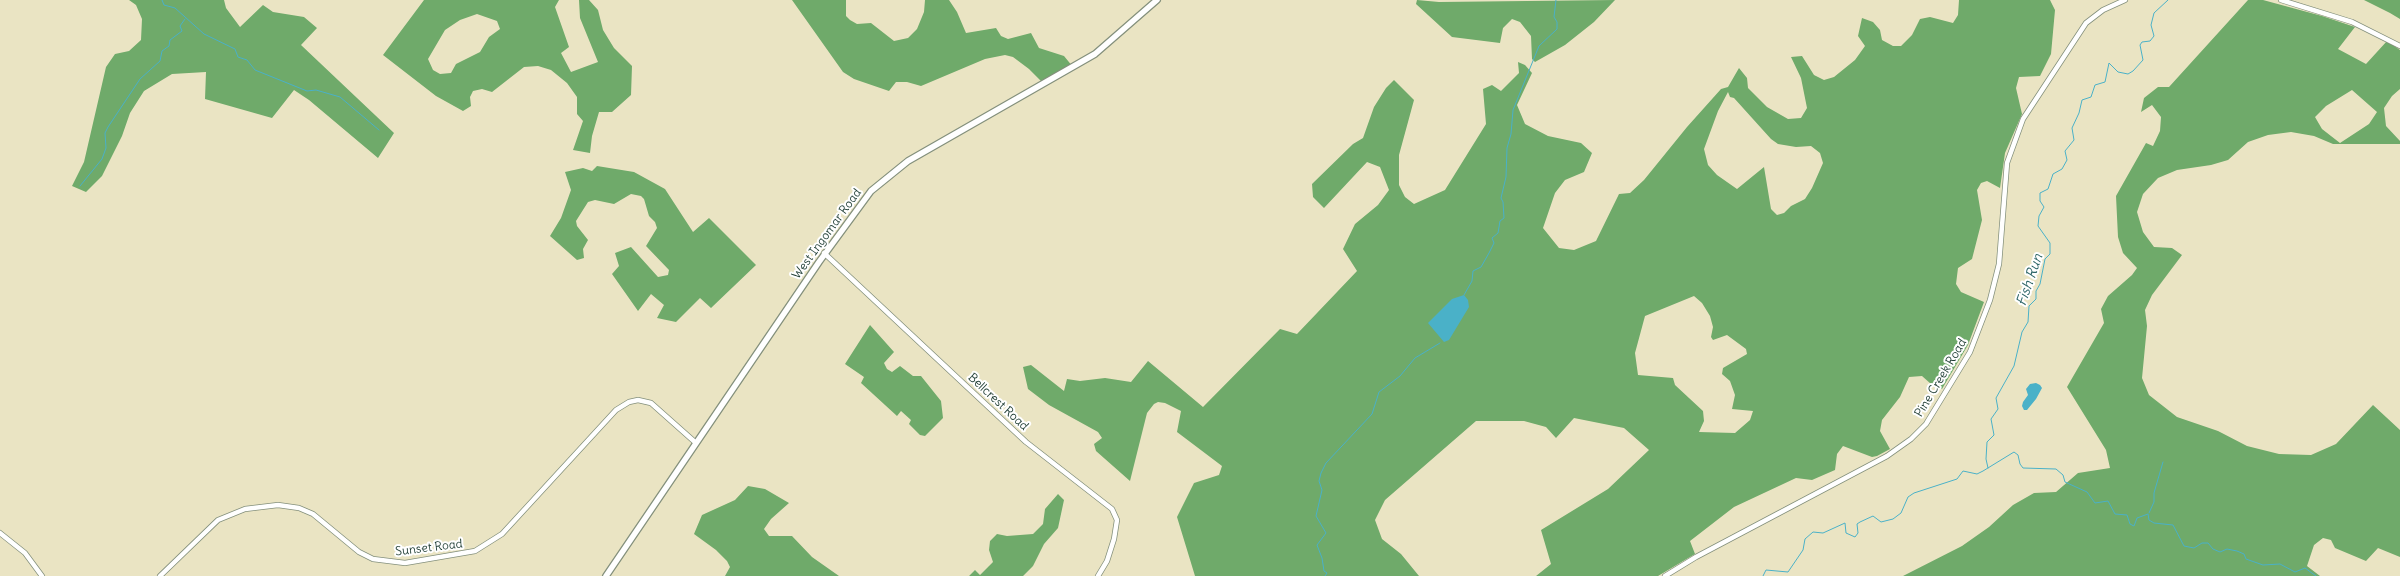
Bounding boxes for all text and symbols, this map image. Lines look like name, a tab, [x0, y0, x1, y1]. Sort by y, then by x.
street label: West Ingomar Road	[789, 186, 865, 282]
water label: Fish Run	[2013, 252, 2047, 308]
street label: Pine Creek Road	[1912, 336, 1970, 420]
street label: Bellcrest Road	[965, 370, 1031, 434]
street label: Sunset Road	[395, 537, 463, 559]

